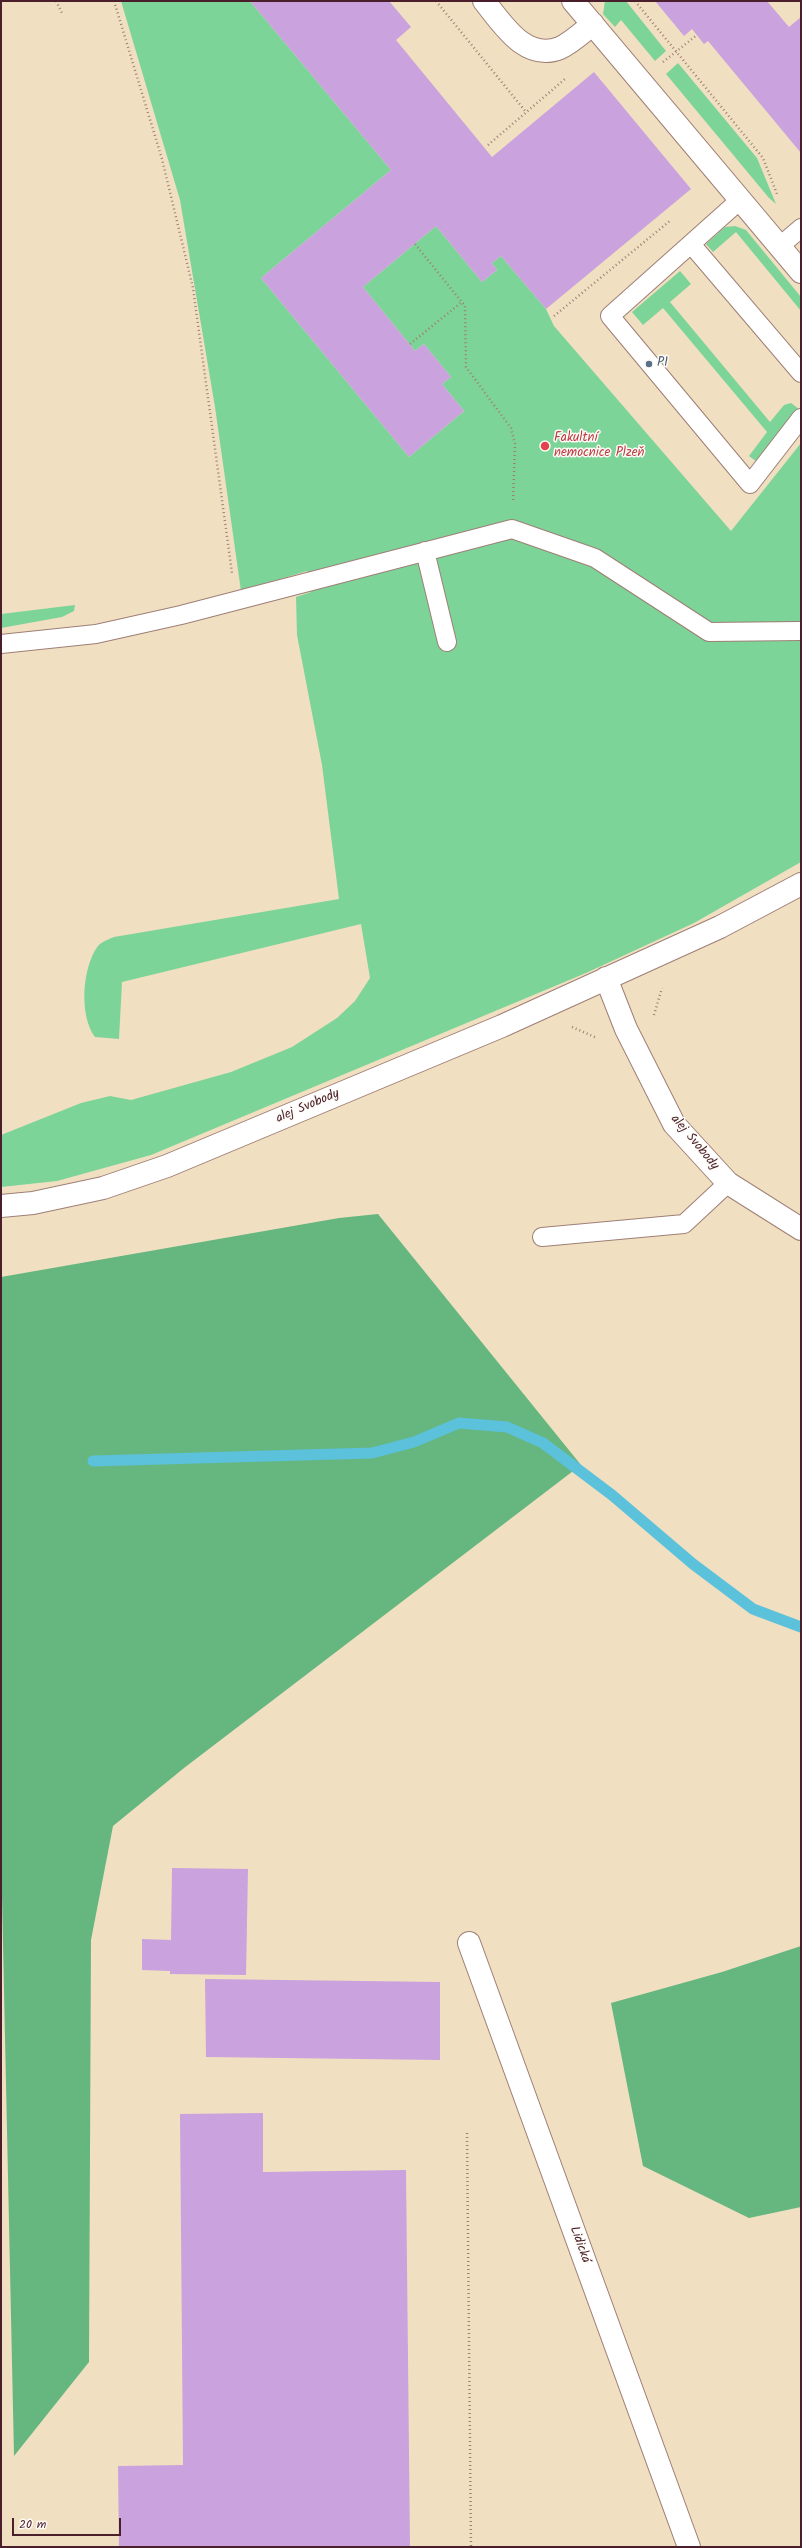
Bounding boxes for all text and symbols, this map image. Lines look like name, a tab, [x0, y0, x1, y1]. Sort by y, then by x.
place label: P1	[657, 356, 668, 372]
marker: P1	[644, 359, 654, 369]
place label: Fakultní nemocnice Plzeň	[554, 431, 644, 462]
marker: Fakultní nemocnice Plzeň	[539, 440, 551, 452]
street label: alej Svobody	[274, 1087, 342, 1127]
street label: alej Svobody	[666, 1112, 722, 1174]
street label: Lidická	[565, 2225, 593, 2265]
scale bar	[14, 2510, 123, 2536]
text: 20 m	[19, 2515, 46, 2534]

